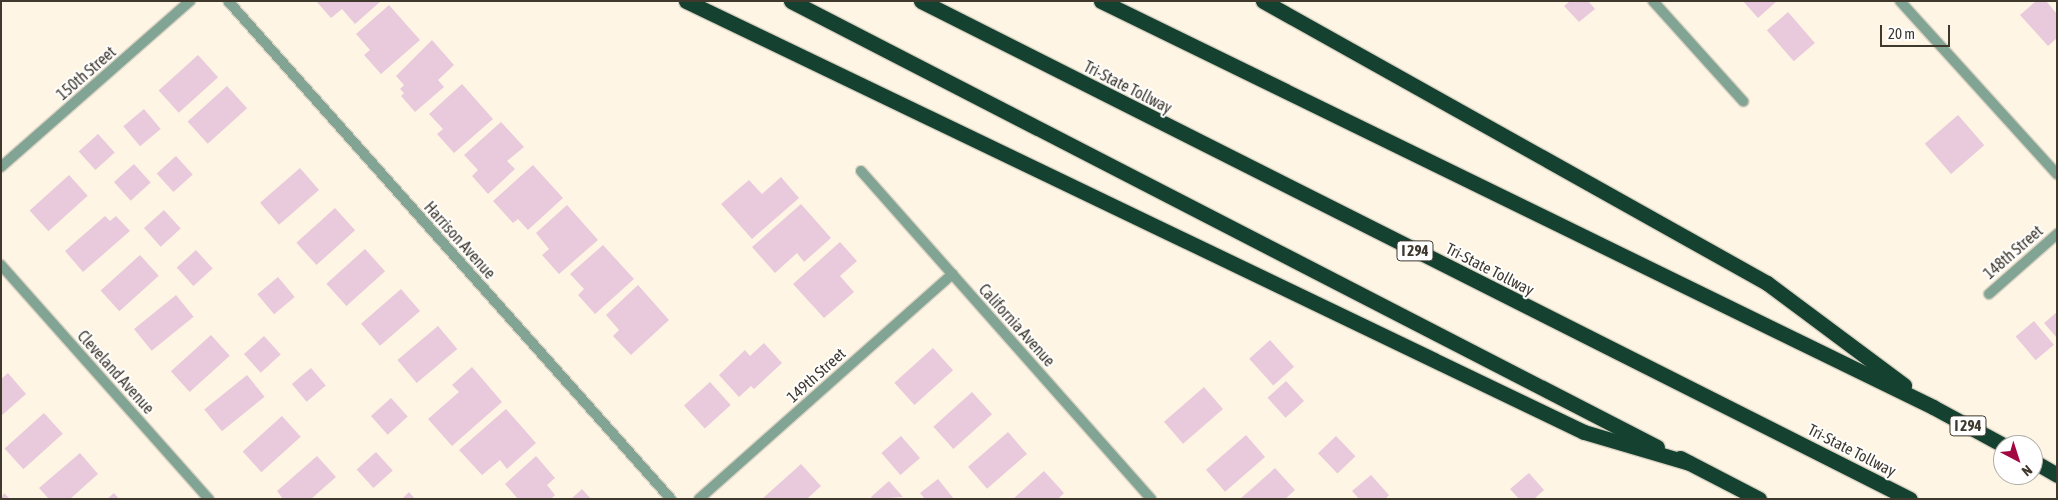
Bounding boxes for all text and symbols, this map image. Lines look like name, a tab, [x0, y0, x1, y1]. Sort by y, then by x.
scale bar	[1883, 15, 1953, 47]
text: 20 m	[1888, 25, 1915, 42]
street label: 150th Street	[52, 42, 120, 104]
street label: Tri-State Tollway	[1081, 57, 1175, 117]
street label: Harrison Avenue	[420, 197, 500, 283]
street label: 148th Street	[1979, 221, 2047, 283]
road number: I 294	[1396, 238, 1434, 264]
street label: Tri-State Tollway	[1443, 239, 1537, 299]
street label: California Avenue	[975, 280, 1059, 370]
street label: Cleveland Avenue	[74, 326, 158, 418]
street label: 149th Street	[783, 344, 849, 406]
road number: I 294	[1949, 414, 1987, 438]
street label: Tri-State Tollway	[1805, 420, 1899, 480]
north arrow	[1993, 435, 2043, 485]
text: N	[2019, 462, 2035, 480]

